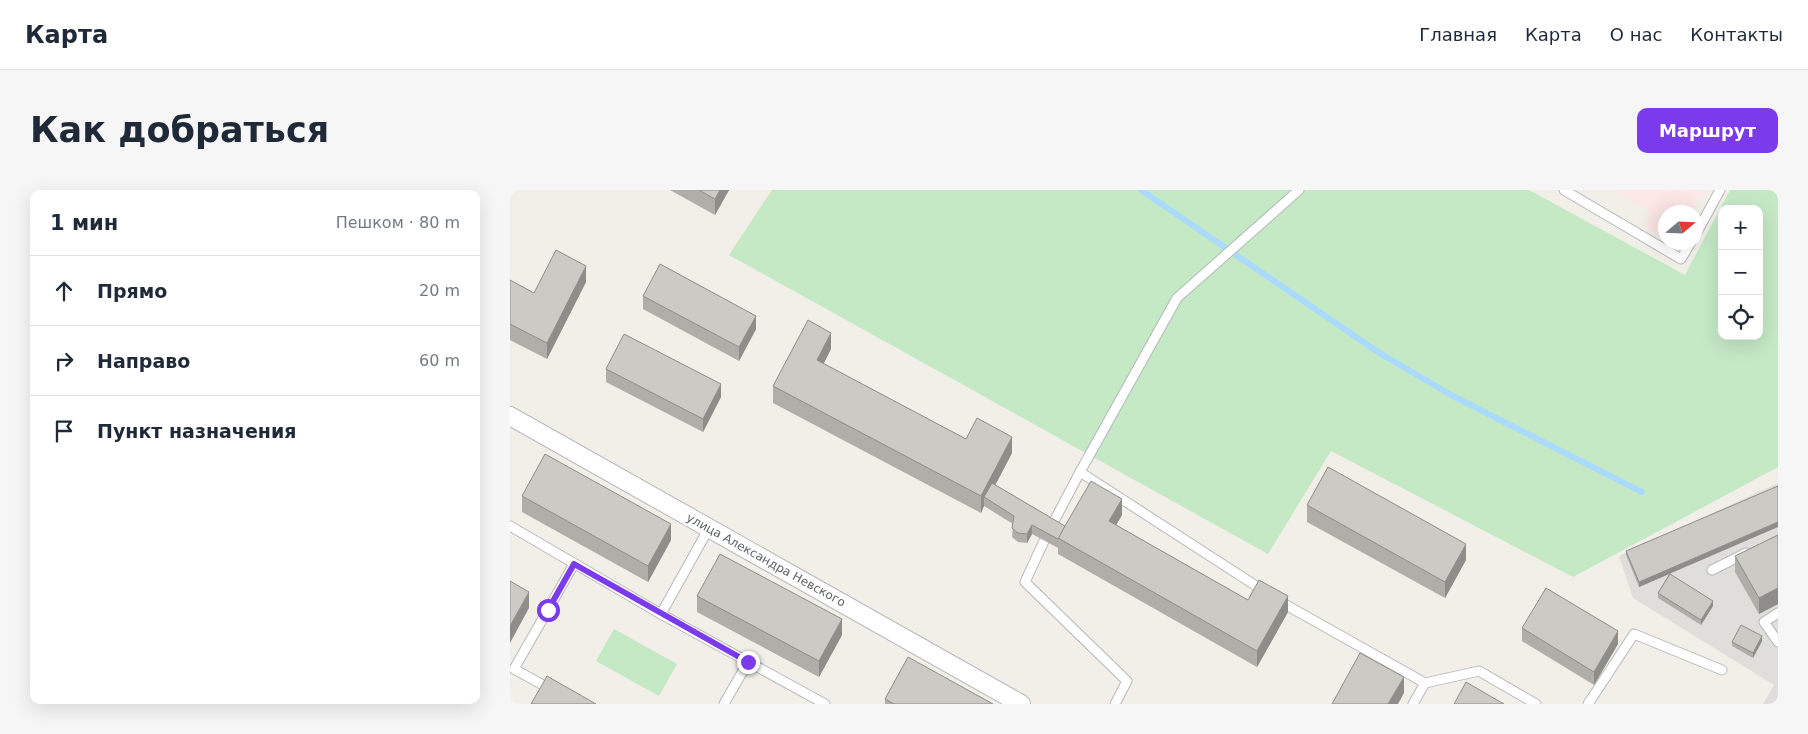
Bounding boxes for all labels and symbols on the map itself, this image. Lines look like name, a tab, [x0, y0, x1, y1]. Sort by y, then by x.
north arrow	[1658, 205, 1703, 250]
street label: улица Александра Невского	[684, 510, 848, 610]
route start	[537, 599, 560, 622]
route end	[737, 651, 760, 674]

